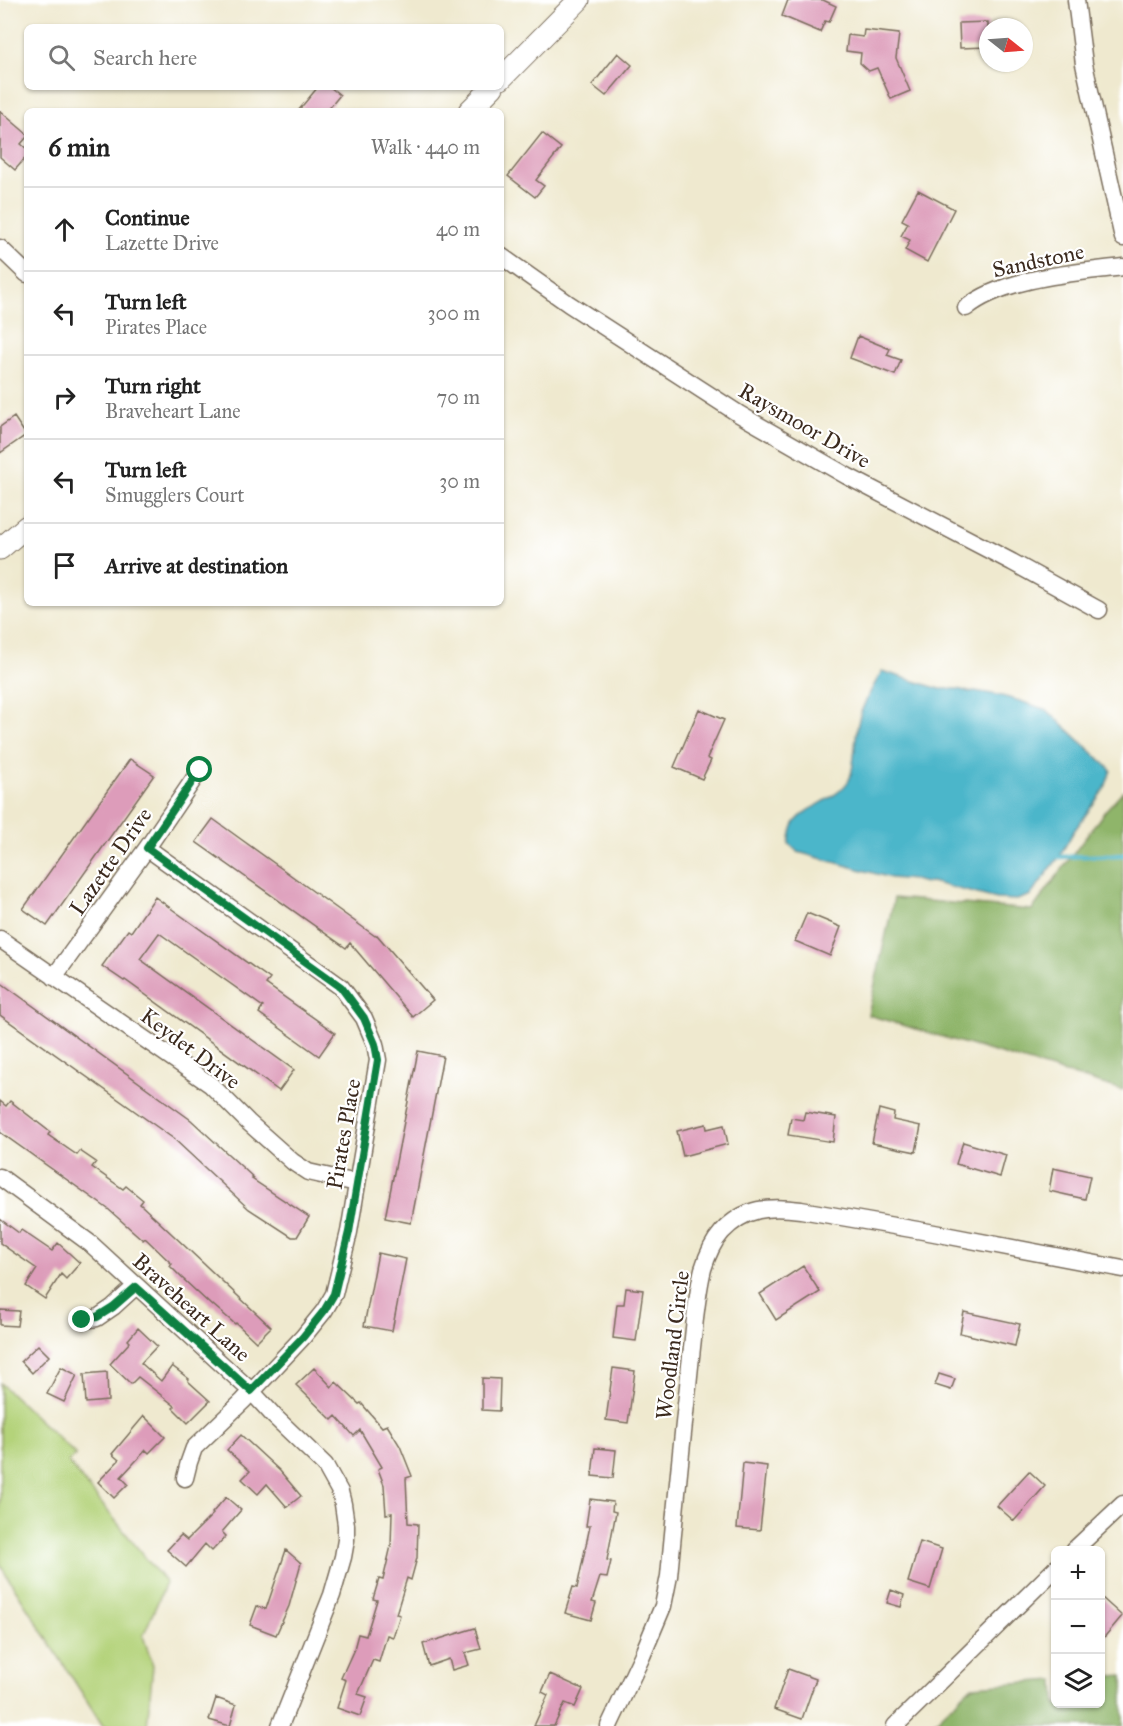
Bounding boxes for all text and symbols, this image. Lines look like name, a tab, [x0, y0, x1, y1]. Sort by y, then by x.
north arrow	[979, 18, 1033, 72]
search box	[24, 24, 504, 90]
icon: search	[45, 41, 78, 74]
text: Search here	[93, 44, 197, 71]
text: 6 min	[48, 131, 110, 163]
text: Walk · 440 m	[371, 135, 480, 159]
text: Continue	[105, 204, 190, 231]
icon: ahead	[48, 213, 81, 246]
text: 40 m	[436, 217, 480, 241]
text: Lazette Drive	[105, 231, 219, 255]
street label: Sandstone	[990, 238, 1086, 283]
text: Turn left	[105, 288, 187, 315]
icon: left	[48, 297, 81, 330]
text: 300 m	[428, 301, 480, 325]
text: Pirates Place	[105, 315, 207, 339]
text: Turn right	[105, 372, 201, 399]
street label: Raysmoor Drive	[734, 377, 875, 474]
icon: right	[48, 381, 81, 414]
text: 70 m	[437, 385, 480, 409]
text: Braveheart Lane	[105, 399, 241, 423]
text: Turn left	[105, 456, 187, 483]
icon: left	[48, 465, 81, 498]
text: 30 m	[439, 469, 480, 493]
text: Smugglers Court	[105, 483, 244, 507]
icon: arrive	[48, 549, 81, 582]
text: Arrive at destination	[105, 552, 288, 579]
route start	[186, 756, 212, 782]
street label: Lazette Drive	[63, 802, 157, 920]
street label: Keydet Drive	[135, 1002, 246, 1095]
street label: Pirates Place	[320, 1077, 367, 1192]
street label: Braveheart Lane	[127, 1247, 256, 1367]
street label: Woodland Circle	[650, 1269, 695, 1421]
route end	[68, 1306, 94, 1332]
map controls	[1051, 1546, 1105, 1708]
button: +	[1051, 1546, 1105, 1600]
button: −	[1051, 1600, 1105, 1654]
button: layers	[1051, 1654, 1105, 1708]

